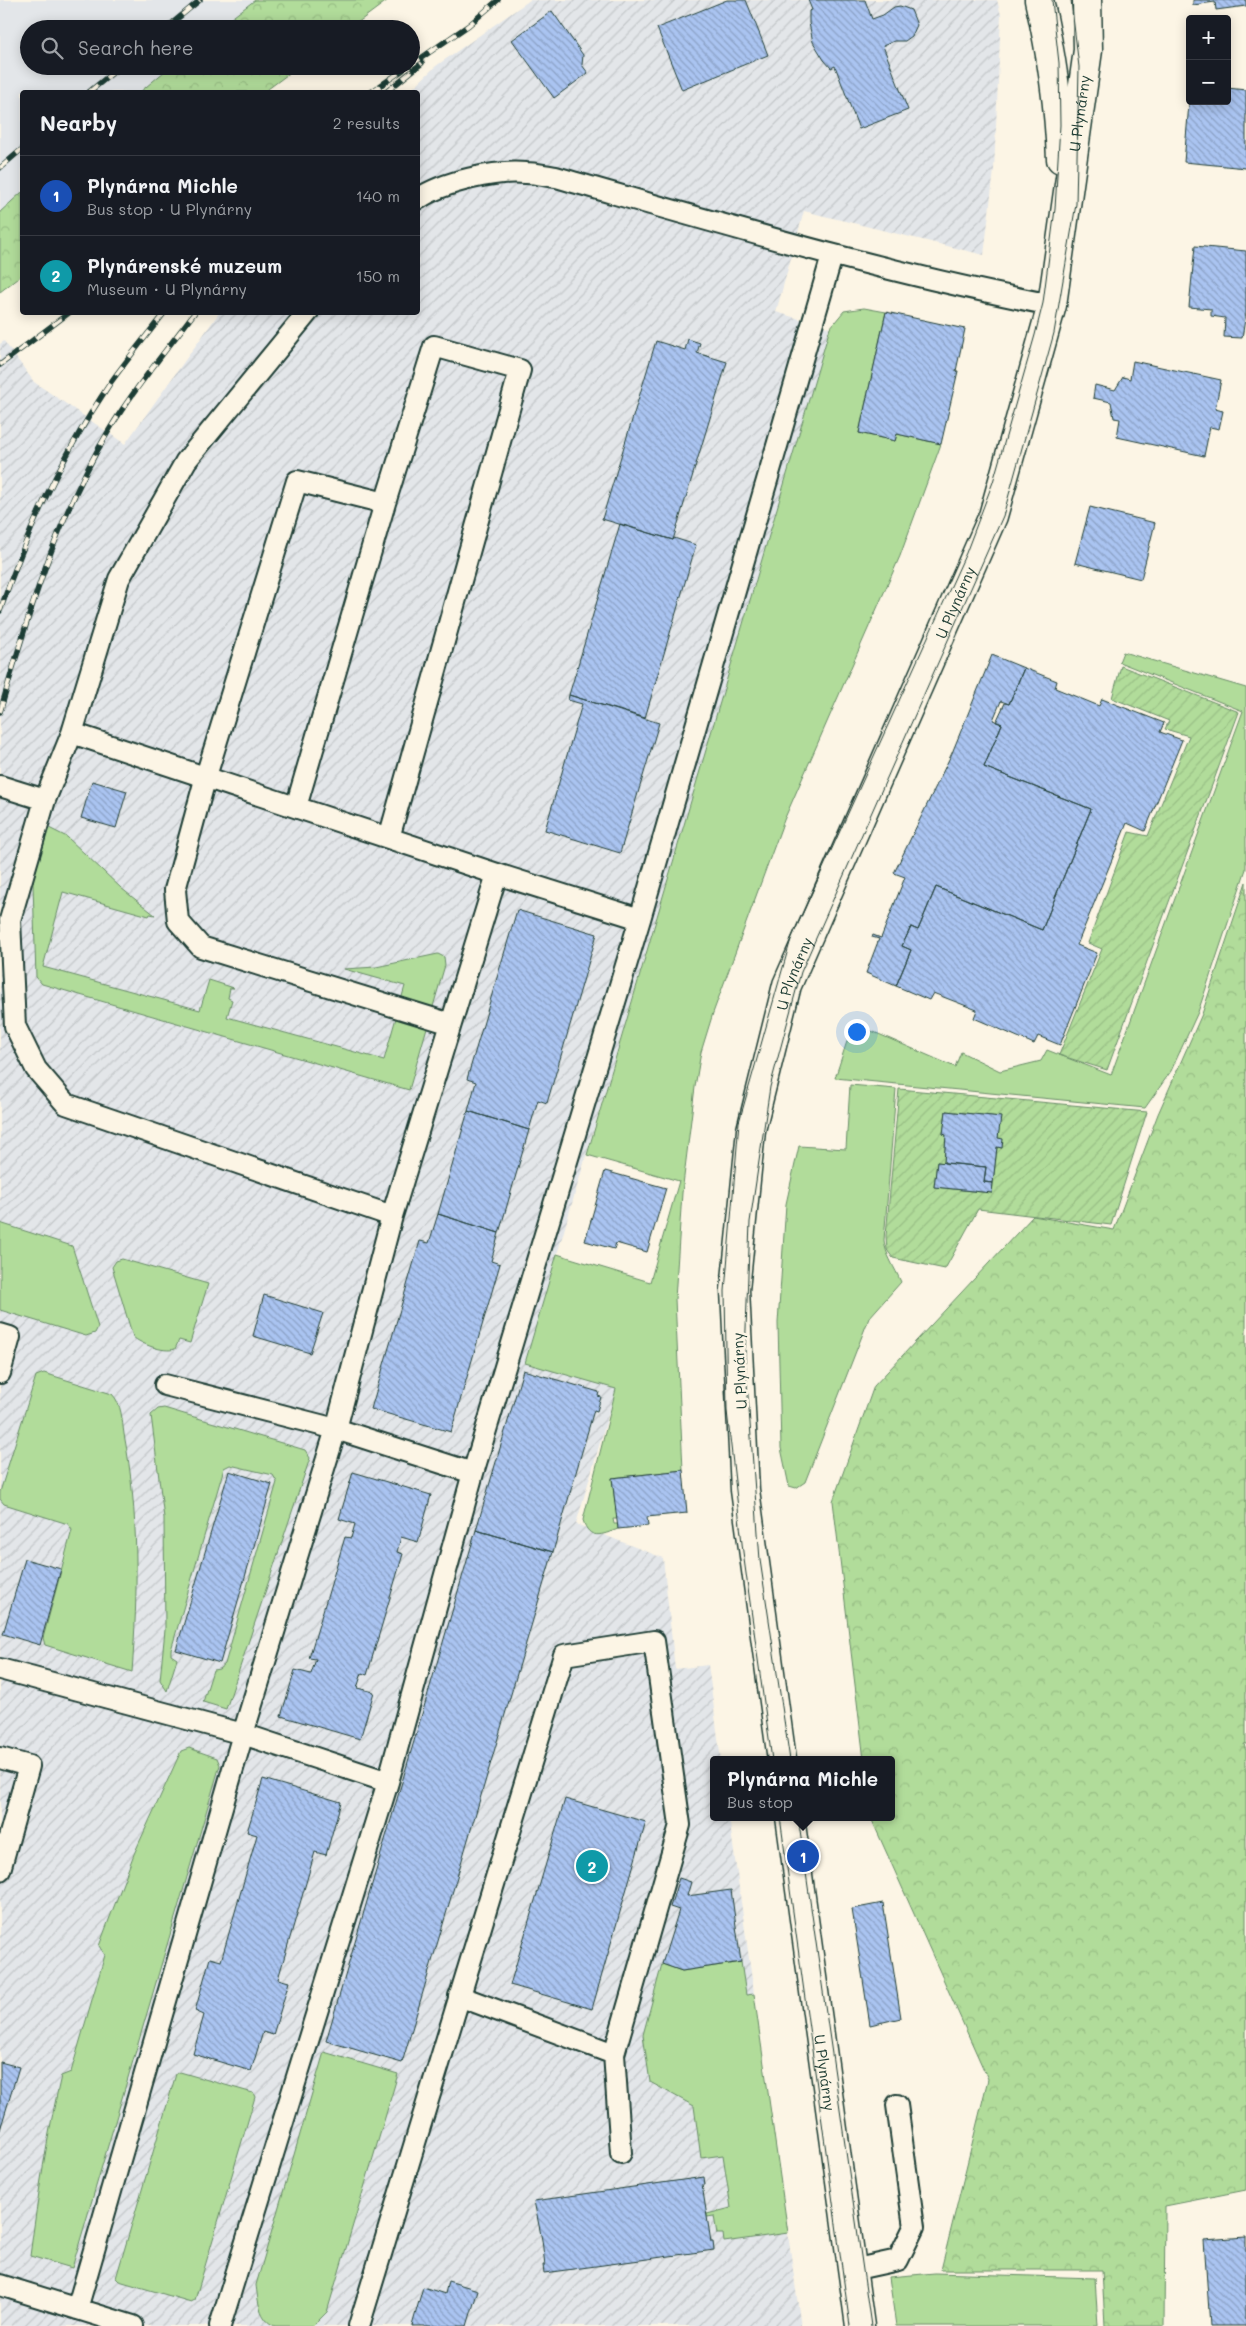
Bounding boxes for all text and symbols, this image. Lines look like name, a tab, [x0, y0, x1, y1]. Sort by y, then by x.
map controls	[1186, 15, 1231, 105]
button: +	[1186, 15, 1231, 60]
search box	[20, 20, 420, 75]
icon: search	[38, 34, 66, 62]
text: Search here	[78, 35, 194, 60]
button: −	[1186, 60, 1231, 105]
street label: U Plynárny	[1064, 74, 1094, 153]
text: Nearby	[40, 109, 117, 136]
text: 2 results	[333, 112, 400, 133]
text: Plynárna Michle	[87, 173, 238, 198]
text: 1	[52, 185, 60, 206]
text: 140 m	[356, 185, 400, 206]
text: Bus stop · U Plynárny	[87, 198, 252, 219]
text: Plynárenské muzeum	[87, 253, 282, 278]
text: 2	[52, 265, 60, 286]
text: 150 m	[356, 265, 400, 286]
text: Museum · U Plynárny	[87, 278, 247, 299]
street label: U Plynárny	[930, 563, 980, 642]
street label: U Plynárny	[771, 934, 817, 1012]
your location	[844, 1019, 870, 1045]
street label: U Plynárny	[727, 1332, 751, 1410]
popup	[710, 1756, 895, 1821]
text: Plynárna Michle	[727, 1766, 878, 1791]
text: Bus stop	[727, 1791, 793, 1812]
pin: 1	[787, 1837, 819, 1875]
pin: 2	[576, 1847, 608, 1885]
street label: U Plynárny	[810, 2033, 840, 2112]

